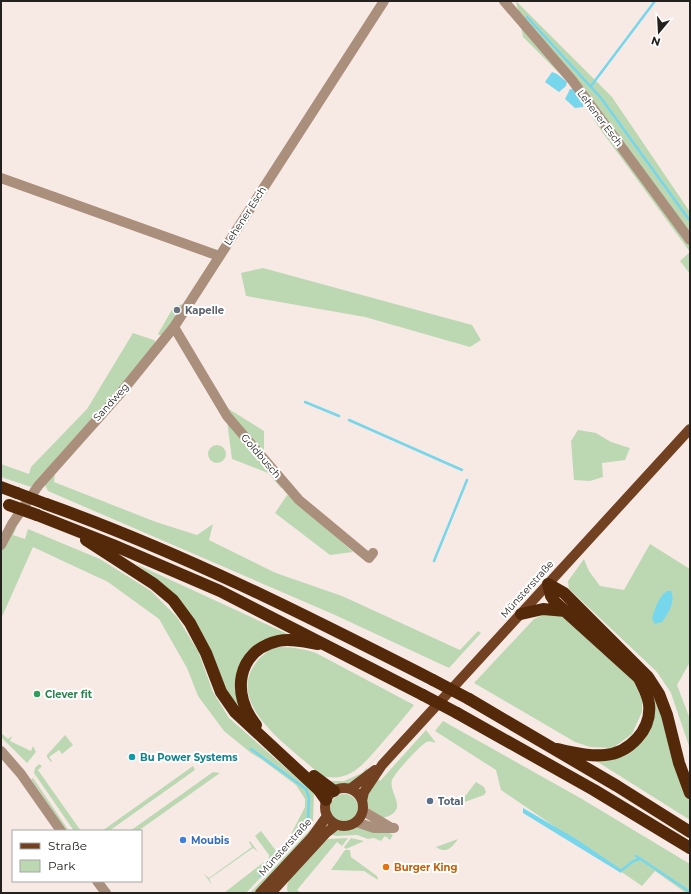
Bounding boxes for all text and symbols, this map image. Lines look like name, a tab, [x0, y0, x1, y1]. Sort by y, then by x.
north arrow	[639, 12, 679, 52]
text: N	[650, 33, 662, 50]
street label: Lehener Esch	[574, 87, 626, 149]
street label: Lehener Esch	[221, 184, 269, 248]
place label: Kapelle	[185, 304, 224, 317]
marker: Kapelle	[172, 305, 182, 315]
street label: Sandweg	[90, 380, 132, 424]
street label: Goldbusch	[238, 431, 284, 481]
street label: Münsterstraße	[498, 558, 556, 620]
place label: Clever fit	[45, 688, 93, 701]
marker: Clever fit	[32, 689, 42, 699]
place label: Bu Power Systems	[140, 751, 238, 764]
marker: Bu Power Systems	[127, 752, 137, 762]
place label: Total	[438, 795, 464, 808]
marker: Total	[425, 796, 435, 806]
street label: Münsterstraße	[256, 816, 314, 878]
legend	[12, 830, 142, 882]
place label: Moubis	[191, 834, 230, 847]
marker: Moubis	[178, 835, 188, 845]
text: Straße	[48, 838, 87, 853]
text: Park	[48, 858, 76, 873]
place label: Burger King	[394, 861, 458, 874]
marker: Burger King	[381, 862, 391, 872]

